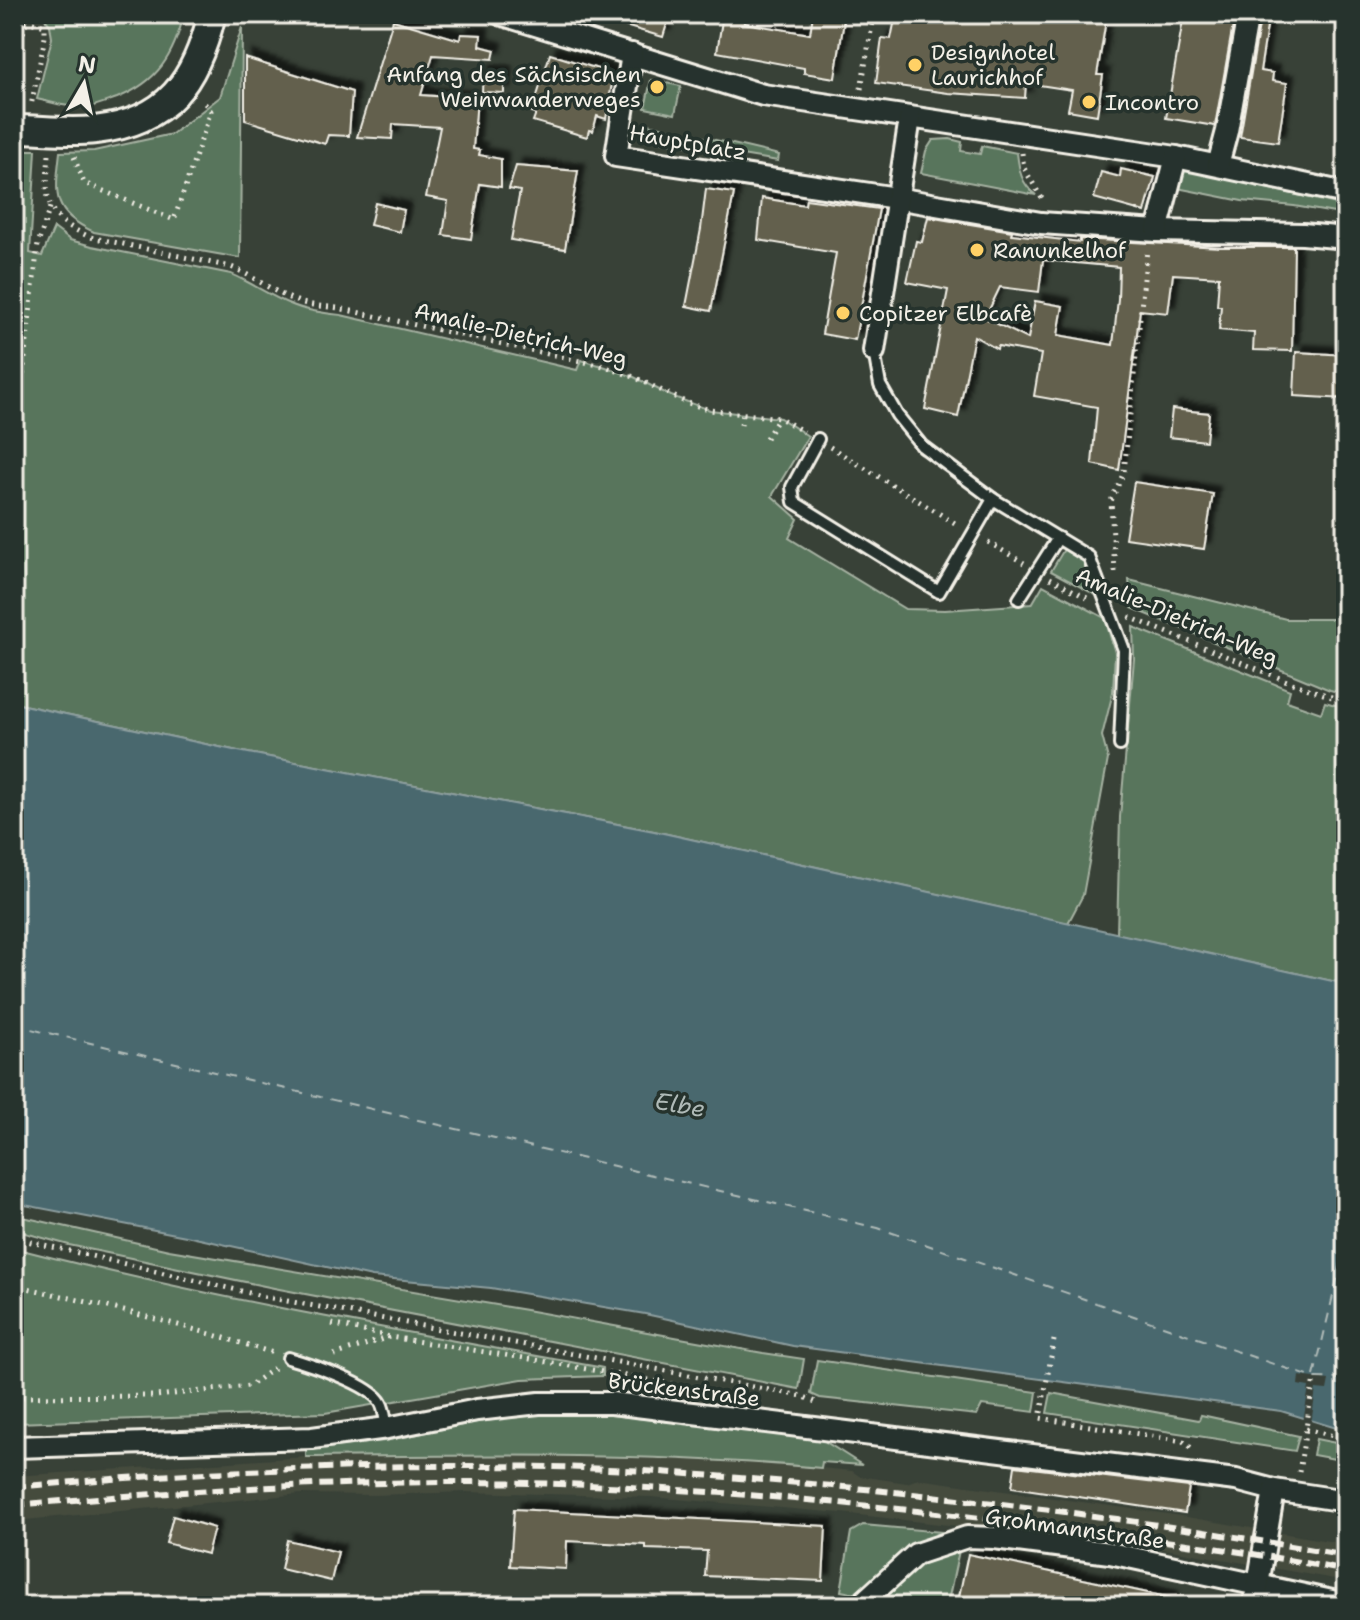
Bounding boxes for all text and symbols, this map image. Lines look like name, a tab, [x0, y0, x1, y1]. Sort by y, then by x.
place label: Designhotel Laurichhof	[931, 38, 1055, 92]
north arrow	[44, 44, 124, 124]
text: N	[76, 49, 98, 80]
marker: Designhotel Laurichhof	[906, 56, 924, 74]
place label: Anfang des Sächsischen Weinwanderweges	[386, 60, 641, 114]
marker: Anfang des Sächsischen Weinwanderweges	[648, 78, 666, 96]
place label: Incontro	[1105, 88, 1199, 117]
marker: Incontro	[1080, 93, 1098, 111]
street label: Hauptplatz	[627, 118, 749, 167]
place label: Ranunkelhof	[993, 236, 1127, 265]
marker: Ranunkelhof	[968, 241, 986, 259]
street label: Amalie-Dietrich-Weg	[412, 296, 630, 373]
place label: Copitzer Elbcafè	[859, 299, 1033, 328]
marker: Copitzer Elbcafè	[834, 304, 852, 322]
street label: Amalie-Dietrich-Weg	[1071, 561, 1283, 672]
water label: Elbe	[652, 1085, 708, 1125]
street label: Brückenstraße	[606, 1366, 761, 1413]
street label: Grohmannstraße	[983, 1502, 1167, 1555]

